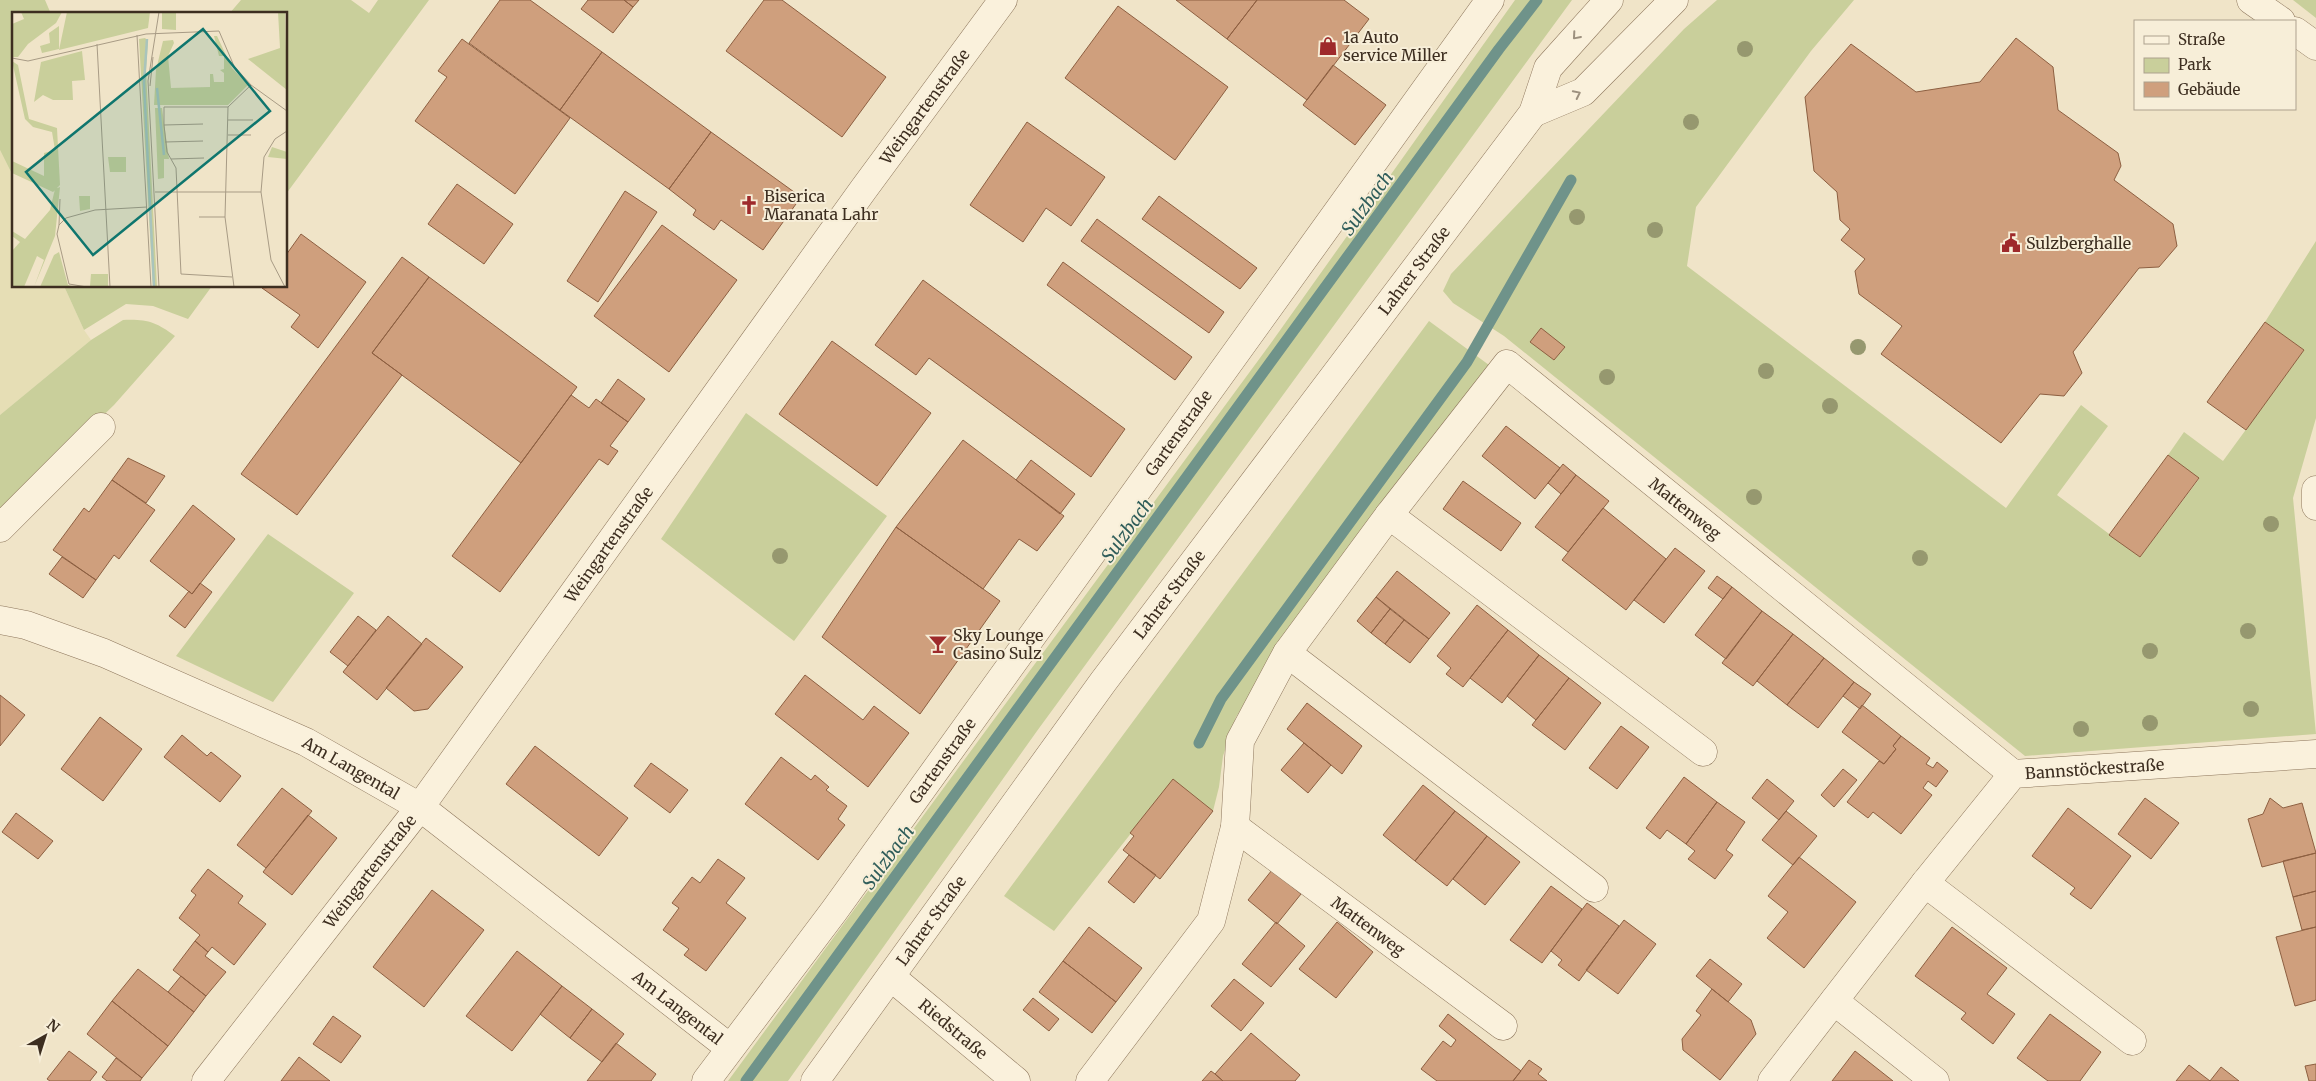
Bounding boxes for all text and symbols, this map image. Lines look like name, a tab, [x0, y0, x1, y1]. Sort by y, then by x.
inset map	[12, 12, 288, 288]
legend	[2134, 20, 2296, 110]
place label: 1a Auto service Miller	[1343, 27, 1448, 65]
one-way arrow	[1573, 30, 1582, 39]
text: Straße	[2178, 30, 2225, 49]
shop icon: 1a Auto service Miller	[1317, 35, 1339, 57]
street label: Weingartenstraße	[875, 45, 974, 169]
text: Park	[2178, 55, 2212, 74]
text: Gebäude	[2178, 80, 2241, 99]
one-way arrow	[1572, 90, 1581, 100]
water label: Sulzbach	[1336, 166, 1398, 240]
place label: Biserica Maranata Lahr	[764, 186, 879, 224]
church icon: Biserica Maranata Lahr	[738, 194, 760, 216]
street label: Lahrer Straße	[1374, 222, 1454, 319]
public building icon: Sulzberghalle	[2000, 232, 2022, 254]
place label: Sulzberghalle	[2026, 233, 2131, 253]
street label: Gartenstraße	[1141, 386, 1216, 480]
street label: Mattenweg	[1645, 473, 1725, 544]
street label: Weingartenstraße	[559, 482, 657, 607]
water label: Sulzbach	[1096, 493, 1158, 567]
street label: Lahrer Straße	[1129, 546, 1209, 643]
place label: Sky Lounge Casino Sulz	[953, 625, 1043, 663]
bar icon: Sky Lounge Casino Sulz	[927, 633, 949, 655]
street label: Gartenstraße	[905, 714, 980, 808]
street label: Am Langental	[298, 732, 403, 803]
street label: Bannstöckestraße	[2024, 754, 2165, 783]
street label: Weingartenstraße	[319, 811, 420, 933]
water label: Sulzbach	[857, 820, 919, 894]
street label: Lahrer Straße	[892, 872, 970, 969]
street label: Mattenweg	[1327, 892, 1409, 960]
street label: Am Langental	[628, 966, 727, 1049]
street label: Riedstraße	[915, 994, 992, 1063]
north arrow	[20, 1011, 70, 1061]
text: N	[43, 1015, 63, 1036]

